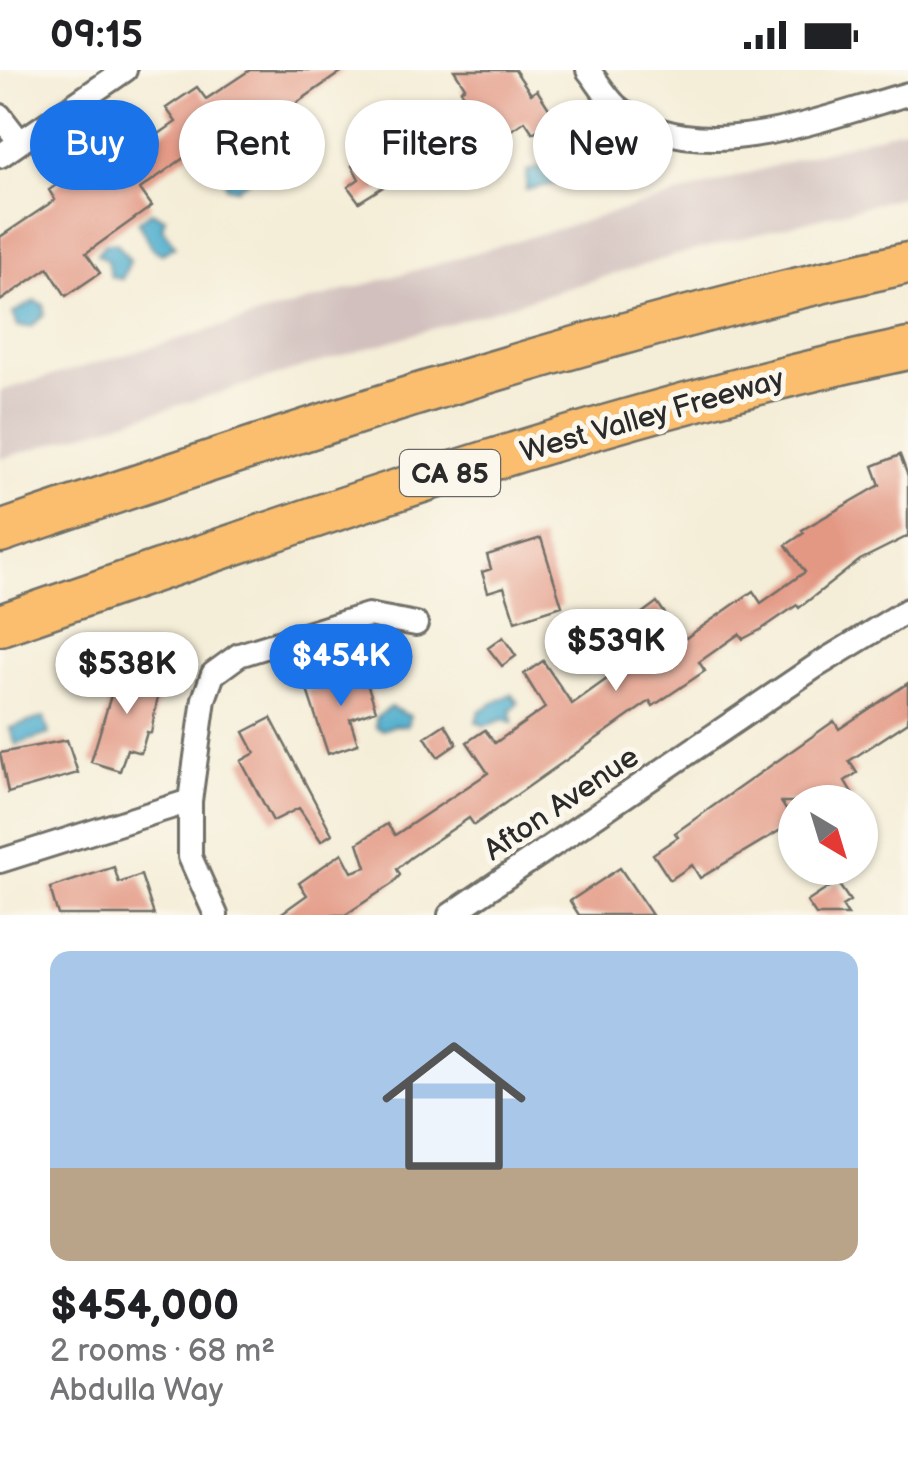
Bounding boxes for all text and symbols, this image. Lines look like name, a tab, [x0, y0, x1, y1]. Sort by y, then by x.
text: 09:15	[50, 13, 143, 58]
chip: Buy	[30, 100, 159, 190]
chip: Rent	[179, 100, 325, 190]
chip: Filters	[345, 100, 513, 190]
chip: New	[533, 100, 673, 190]
street label: West Valley Freeway	[516, 361, 789, 471]
road number: CA 85	[400, 450, 500, 496]
pin: $539K	[546, 609, 686, 694]
text: $539K	[567, 622, 665, 661]
pin: $454K	[271, 624, 411, 709]
pin: $538K	[57, 632, 197, 717]
text: $454K	[291, 637, 391, 676]
text: $538K	[77, 645, 177, 684]
street label: Afton Avenue	[477, 739, 646, 869]
north arrow	[778, 785, 878, 885]
map controls	[778, 785, 878, 885]
icon: home	[364, 1016, 544, 1196]
text: $454,000	[50, 1281, 239, 1332]
text: 2 rooms · 68 m²	[50, 1332, 275, 1371]
text: Abdulla Way	[50, 1371, 223, 1410]

